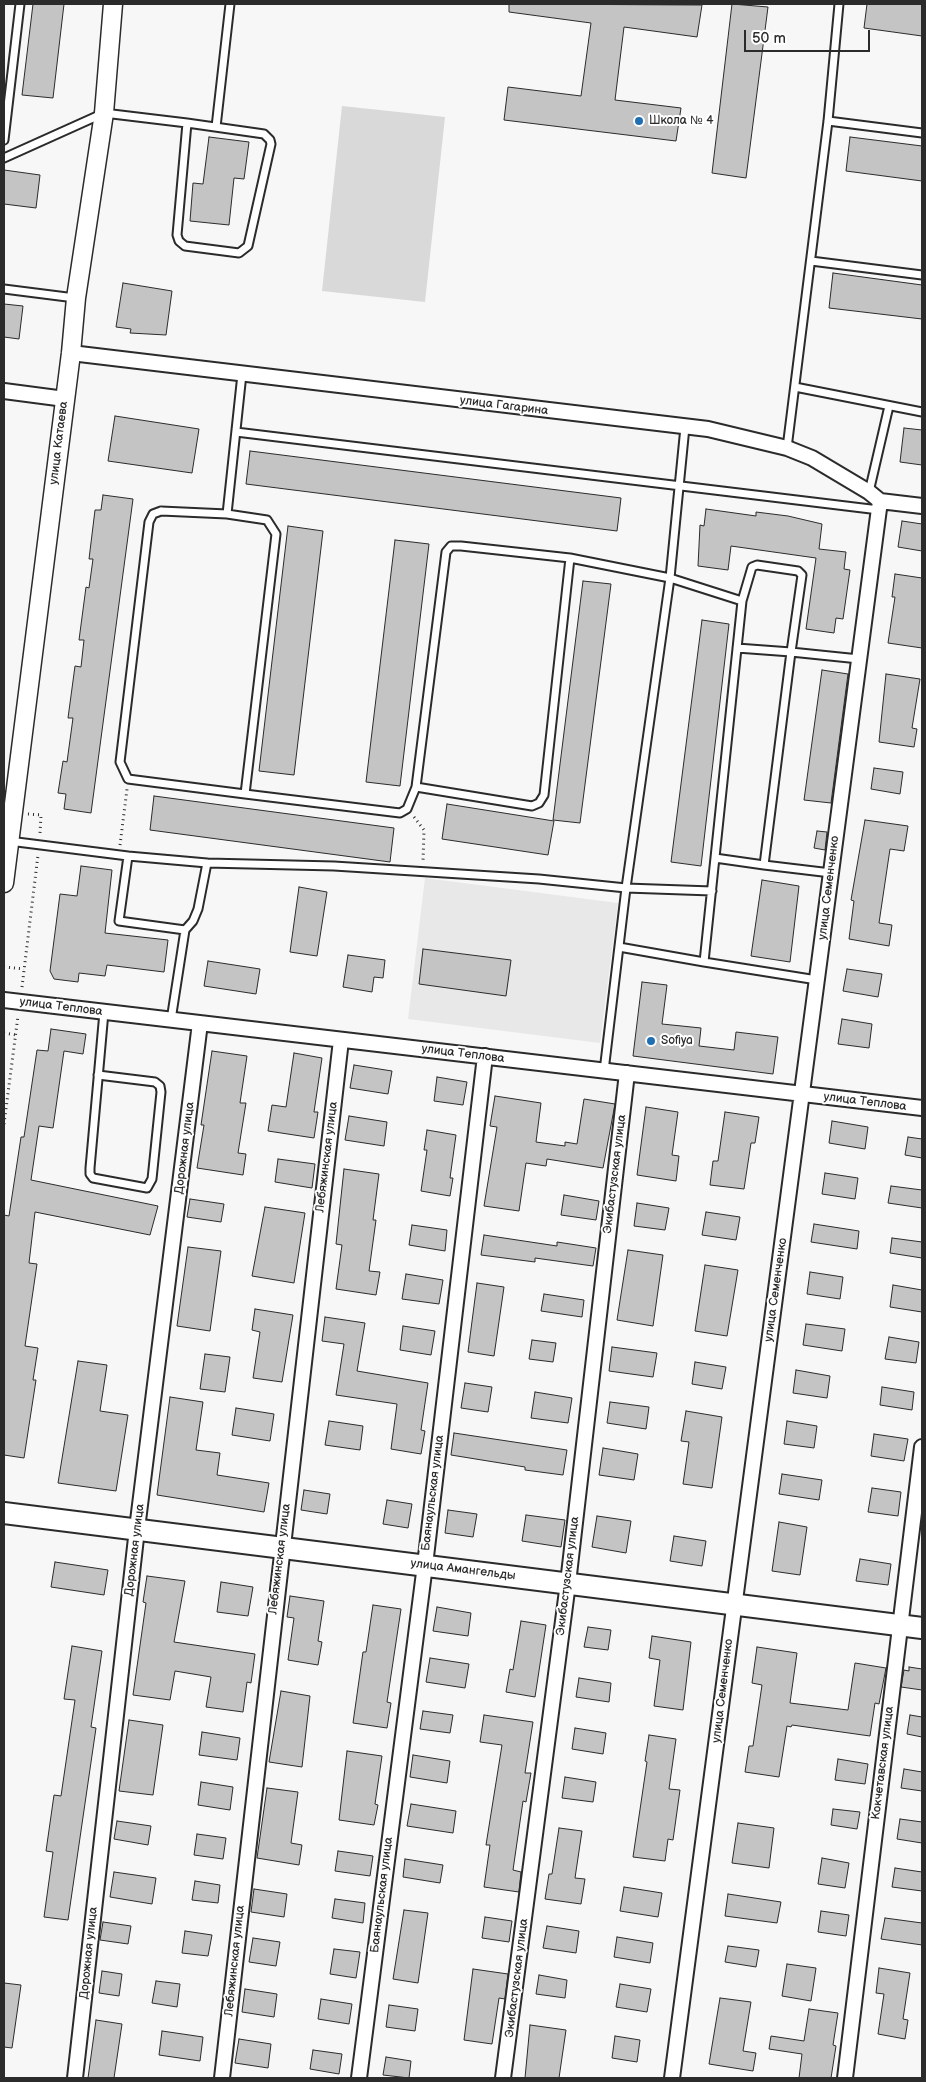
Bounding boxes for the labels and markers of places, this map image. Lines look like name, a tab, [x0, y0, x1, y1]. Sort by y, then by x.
place label: Школа № 4	[649, 114, 714, 128]
marker: Школа № 4	[633, 115, 645, 127]
place label: Sofiya	[661, 1034, 693, 1048]
marker: Sofiya	[645, 1035, 657, 1047]

